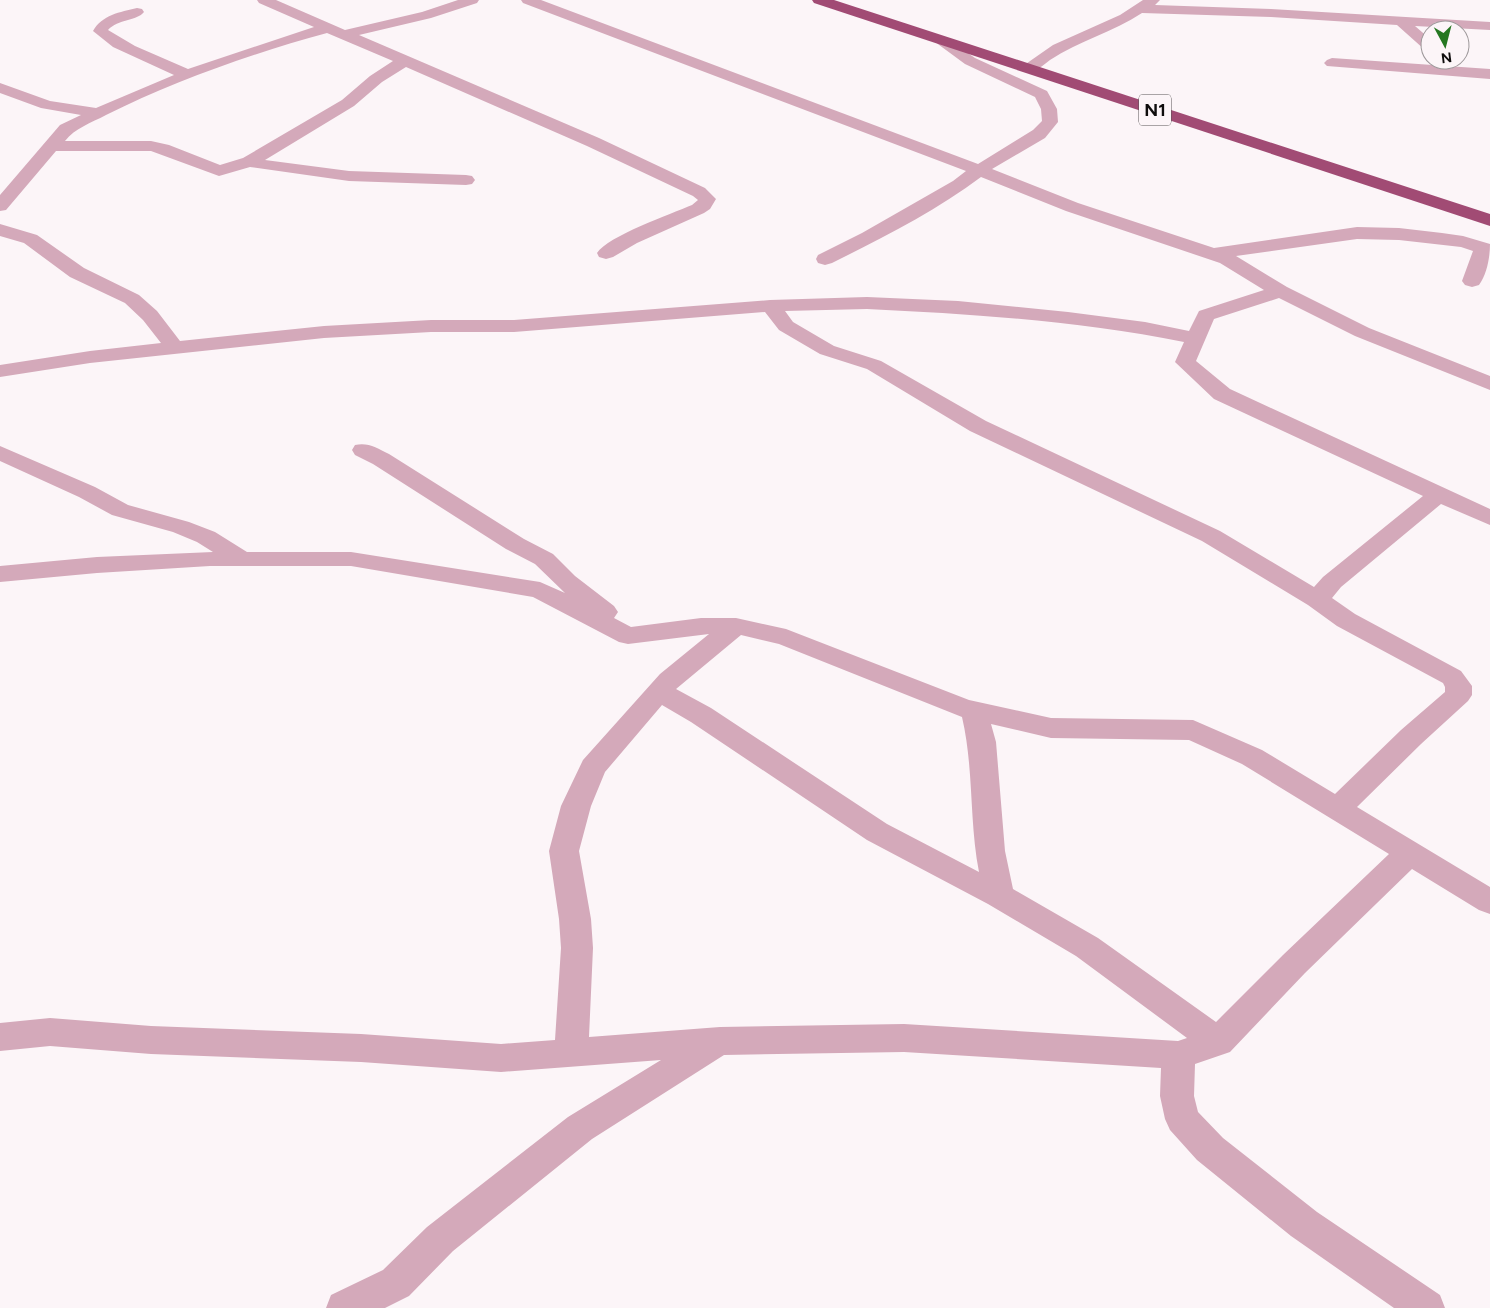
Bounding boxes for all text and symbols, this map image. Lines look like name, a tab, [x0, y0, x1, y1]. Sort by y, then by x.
north arrow	[1420, 20, 1470, 70]
text: N	[1440, 48, 1453, 67]
road number: N1	[1139, 94, 1171, 126]

